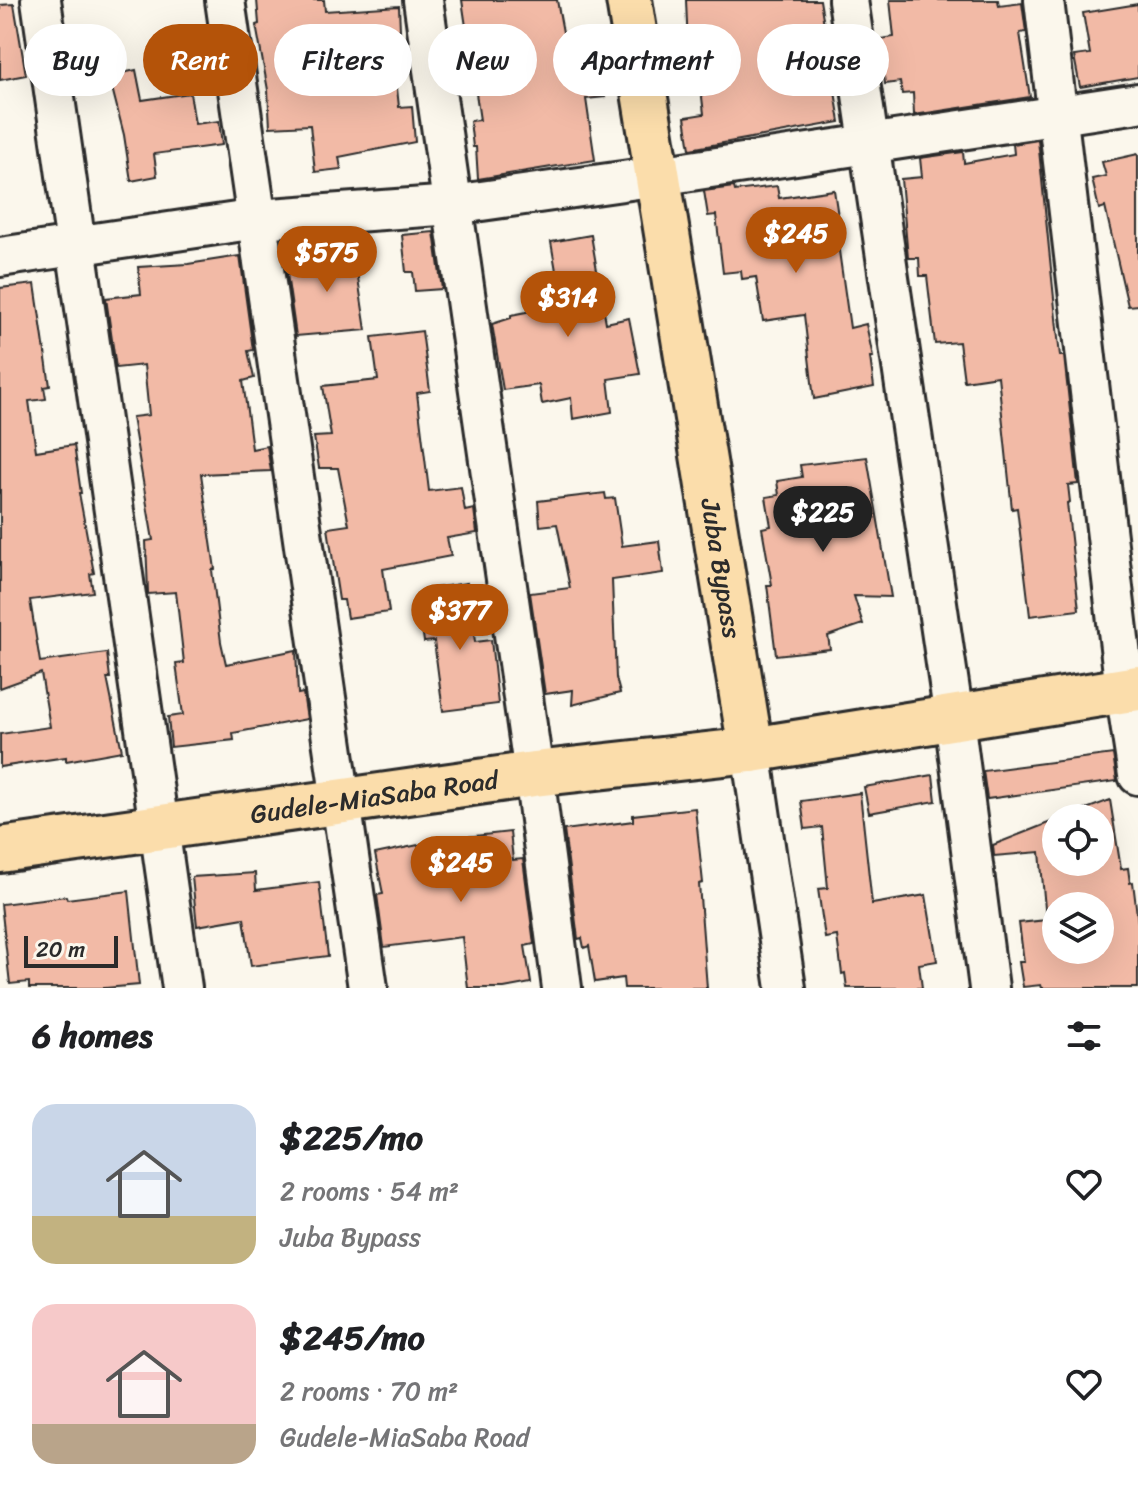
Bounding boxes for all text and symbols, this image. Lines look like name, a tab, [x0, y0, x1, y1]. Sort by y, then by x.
chip: Buy	[24, 24, 127, 96]
chip: Rent	[143, 24, 258, 96]
chip: Filters	[274, 24, 412, 96]
chip: New	[428, 24, 537, 96]
chip: Apartment	[553, 24, 741, 96]
chip: House	[757, 24, 889, 96]
pin: $245	[749, 207, 843, 275]
text: $245	[764, 210, 828, 256]
pin: $575	[280, 226, 374, 294]
text: $575	[295, 229, 359, 275]
pin: $314	[521, 271, 615, 339]
text: $314	[538, 274, 598, 320]
pin: $225	[776, 486, 870, 554]
text: $225	[791, 489, 855, 535]
street label: Juba Bypass	[687, 494, 756, 642]
pin: $377	[413, 584, 507, 652]
text: $377	[429, 587, 491, 633]
street label: Gudele-MiaSaba Road	[247, 756, 503, 837]
map controls	[1042, 804, 1114, 964]
button: locate	[1042, 804, 1114, 876]
pin: $245	[414, 836, 508, 904]
text: $245	[429, 839, 493, 885]
button: layers	[1042, 892, 1114, 964]
text: 20 m	[36, 930, 85, 969]
scale bar	[24, 932, 118, 968]
text: 6 homes	[32, 1006, 153, 1066]
icon: filters	[1062, 1014, 1106, 1058]
text: $225/mo	[280, 1108, 423, 1168]
icon: home	[96, 1136, 192, 1232]
icon: heart	[1062, 1162, 1106, 1206]
text: 2 rooms · 54 m²	[280, 1168, 459, 1214]
text: Juba Bypass	[280, 1214, 421, 1260]
text: $245/mo	[280, 1308, 425, 1368]
icon: home	[96, 1336, 192, 1432]
icon: heart	[1062, 1362, 1106, 1406]
text: 2 rooms · 70 m²	[280, 1368, 458, 1414]
text: Gudele-MiaSaba Road	[280, 1414, 530, 1460]

